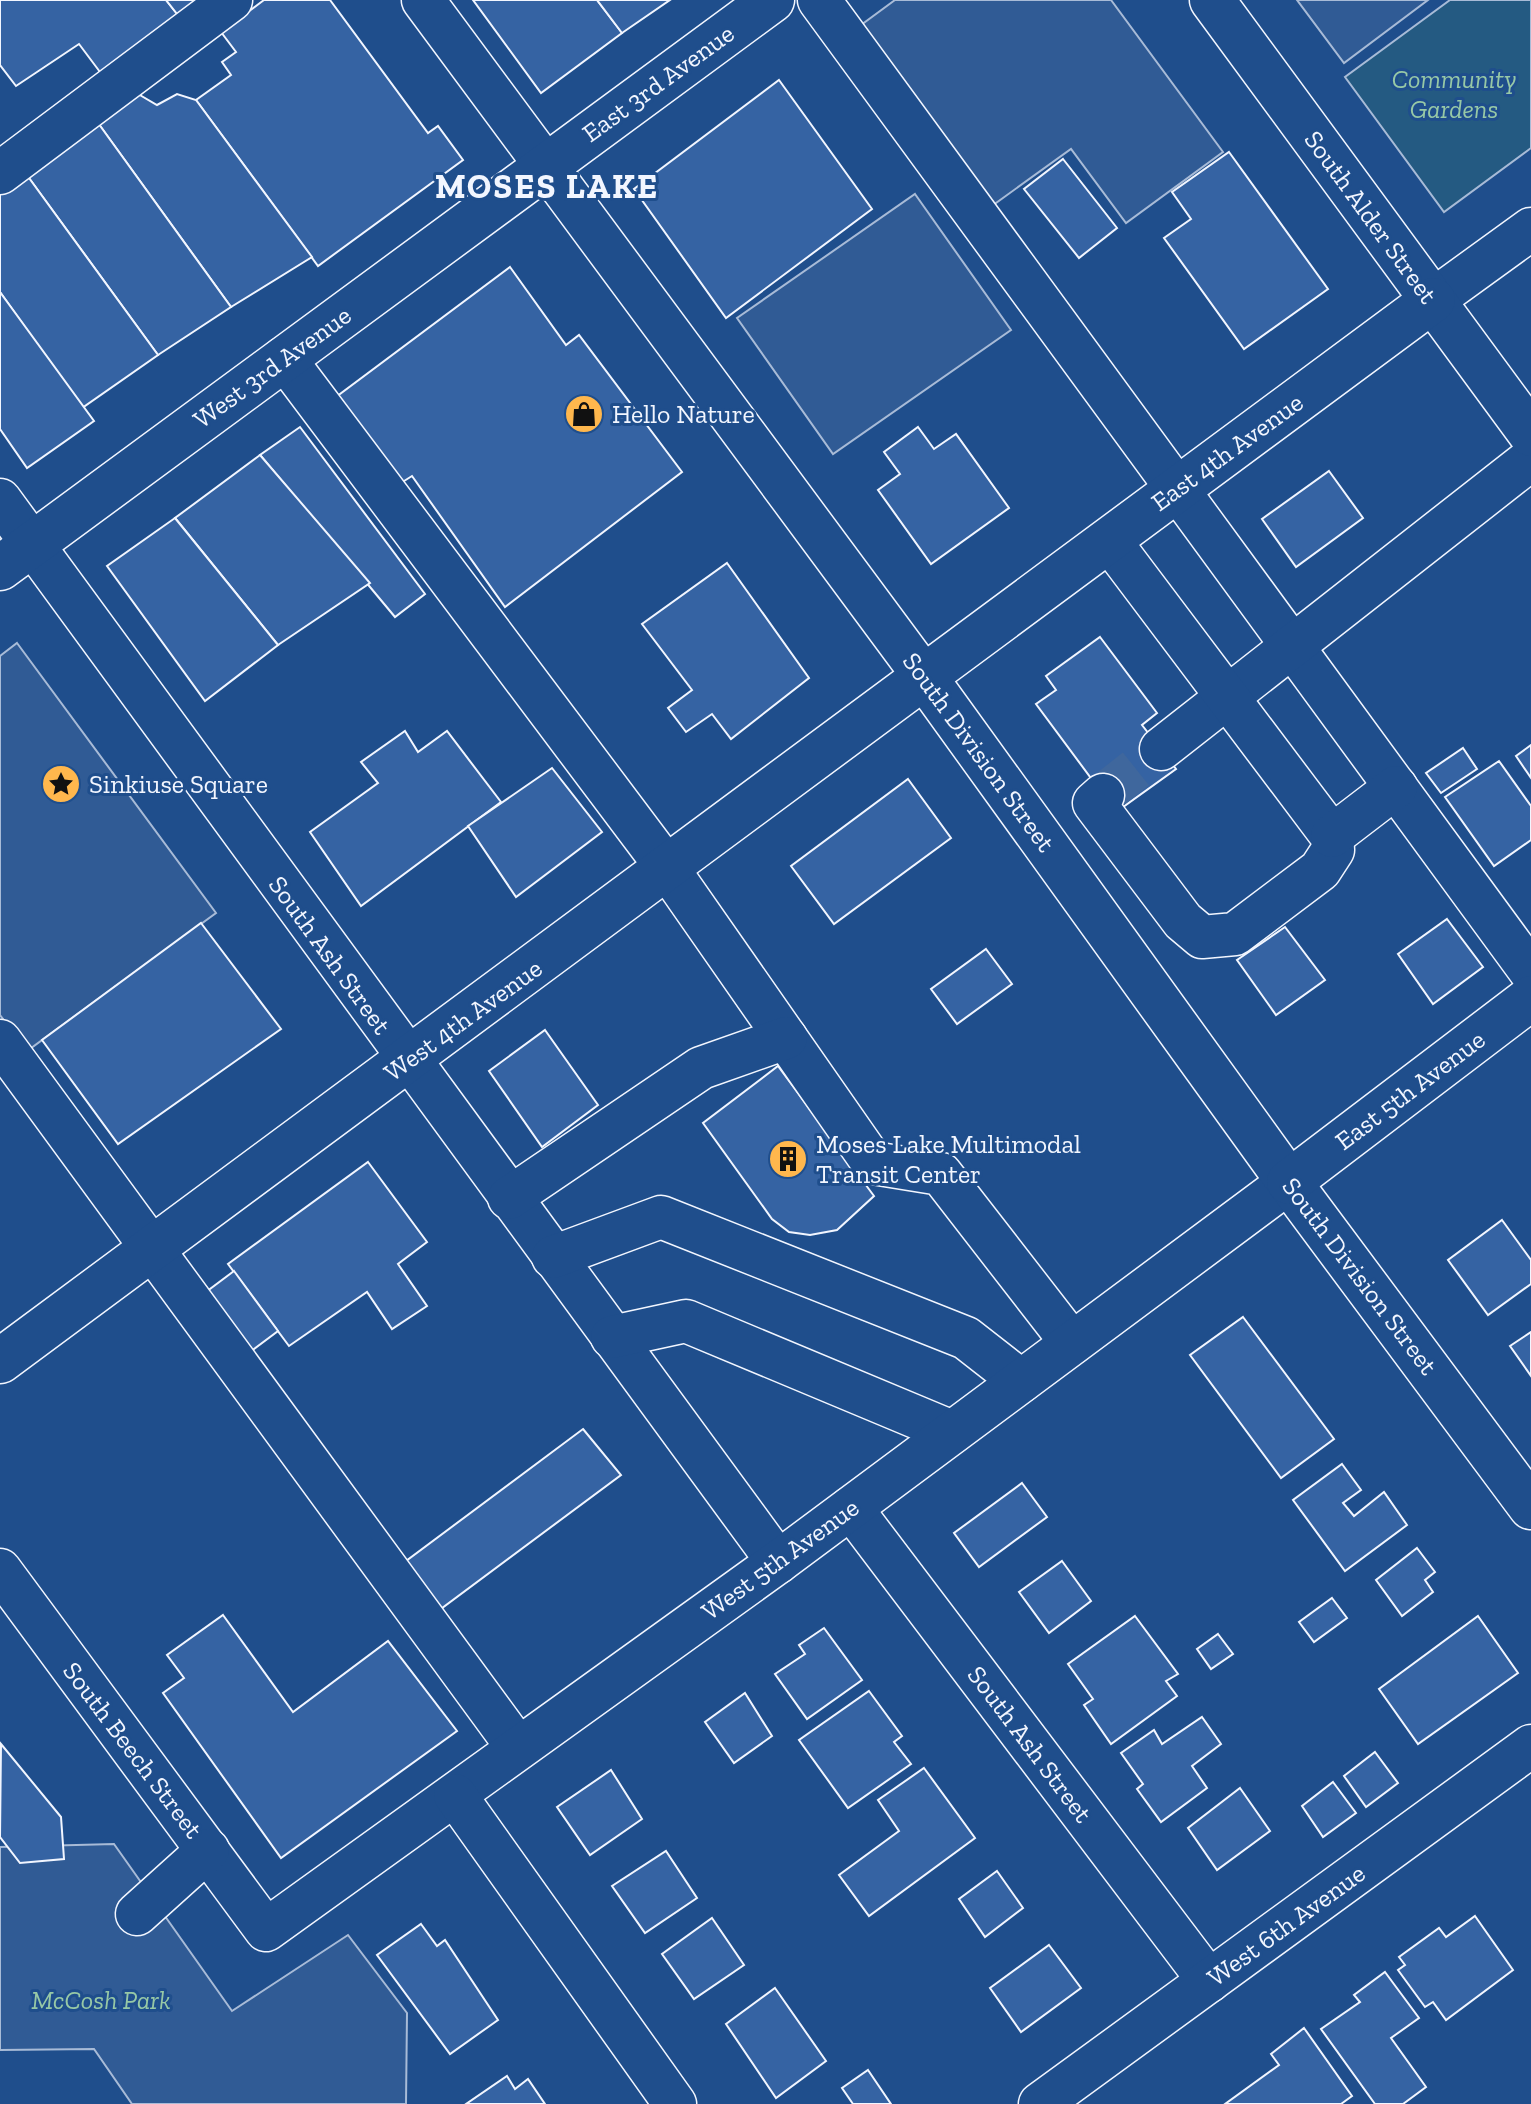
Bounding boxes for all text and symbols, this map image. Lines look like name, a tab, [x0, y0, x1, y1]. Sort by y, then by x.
street label: East 3rd Avenue	[576, 17, 740, 149]
park label: Community Gardens	[1392, 63, 1516, 125]
street label: South Alder Street	[1298, 124, 1445, 310]
district label: MOSES LAKE	[435, 166, 659, 207]
street label: West 3rd Avenue	[187, 299, 357, 435]
street label: East 4th Avenue	[1145, 386, 1309, 518]
shop icon: Hello Nature	[563, 393, 605, 435]
place label: Hello Nature	[612, 398, 755, 430]
street label: South Division Street	[896, 646, 1062, 858]
place icon: Sinkiuse Square	[40, 763, 82, 805]
place label: Sinkiuse Square	[89, 768, 268, 800]
street label: South Ash Street	[262, 870, 398, 1041]
street label: West 4th Avenue	[378, 952, 548, 1088]
street label: East 5th Avenue	[1329, 1023, 1491, 1157]
place label: Moses Lake Multimodal Transit Center	[816, 1128, 1081, 1190]
building icon: Moses Lake Multimodal Transit Center	[767, 1138, 809, 1180]
street label: South Division Street	[1275, 1171, 1445, 1381]
street label: West 5th Avenue	[695, 1491, 865, 1627]
street label: South Beech Street	[56, 1656, 210, 1845]
street label: South Ash Street	[961, 1659, 1099, 1829]
street label: West 6th Avenue	[1201, 1857, 1371, 1993]
park label: McCosh Park	[31, 1984, 171, 2016]

